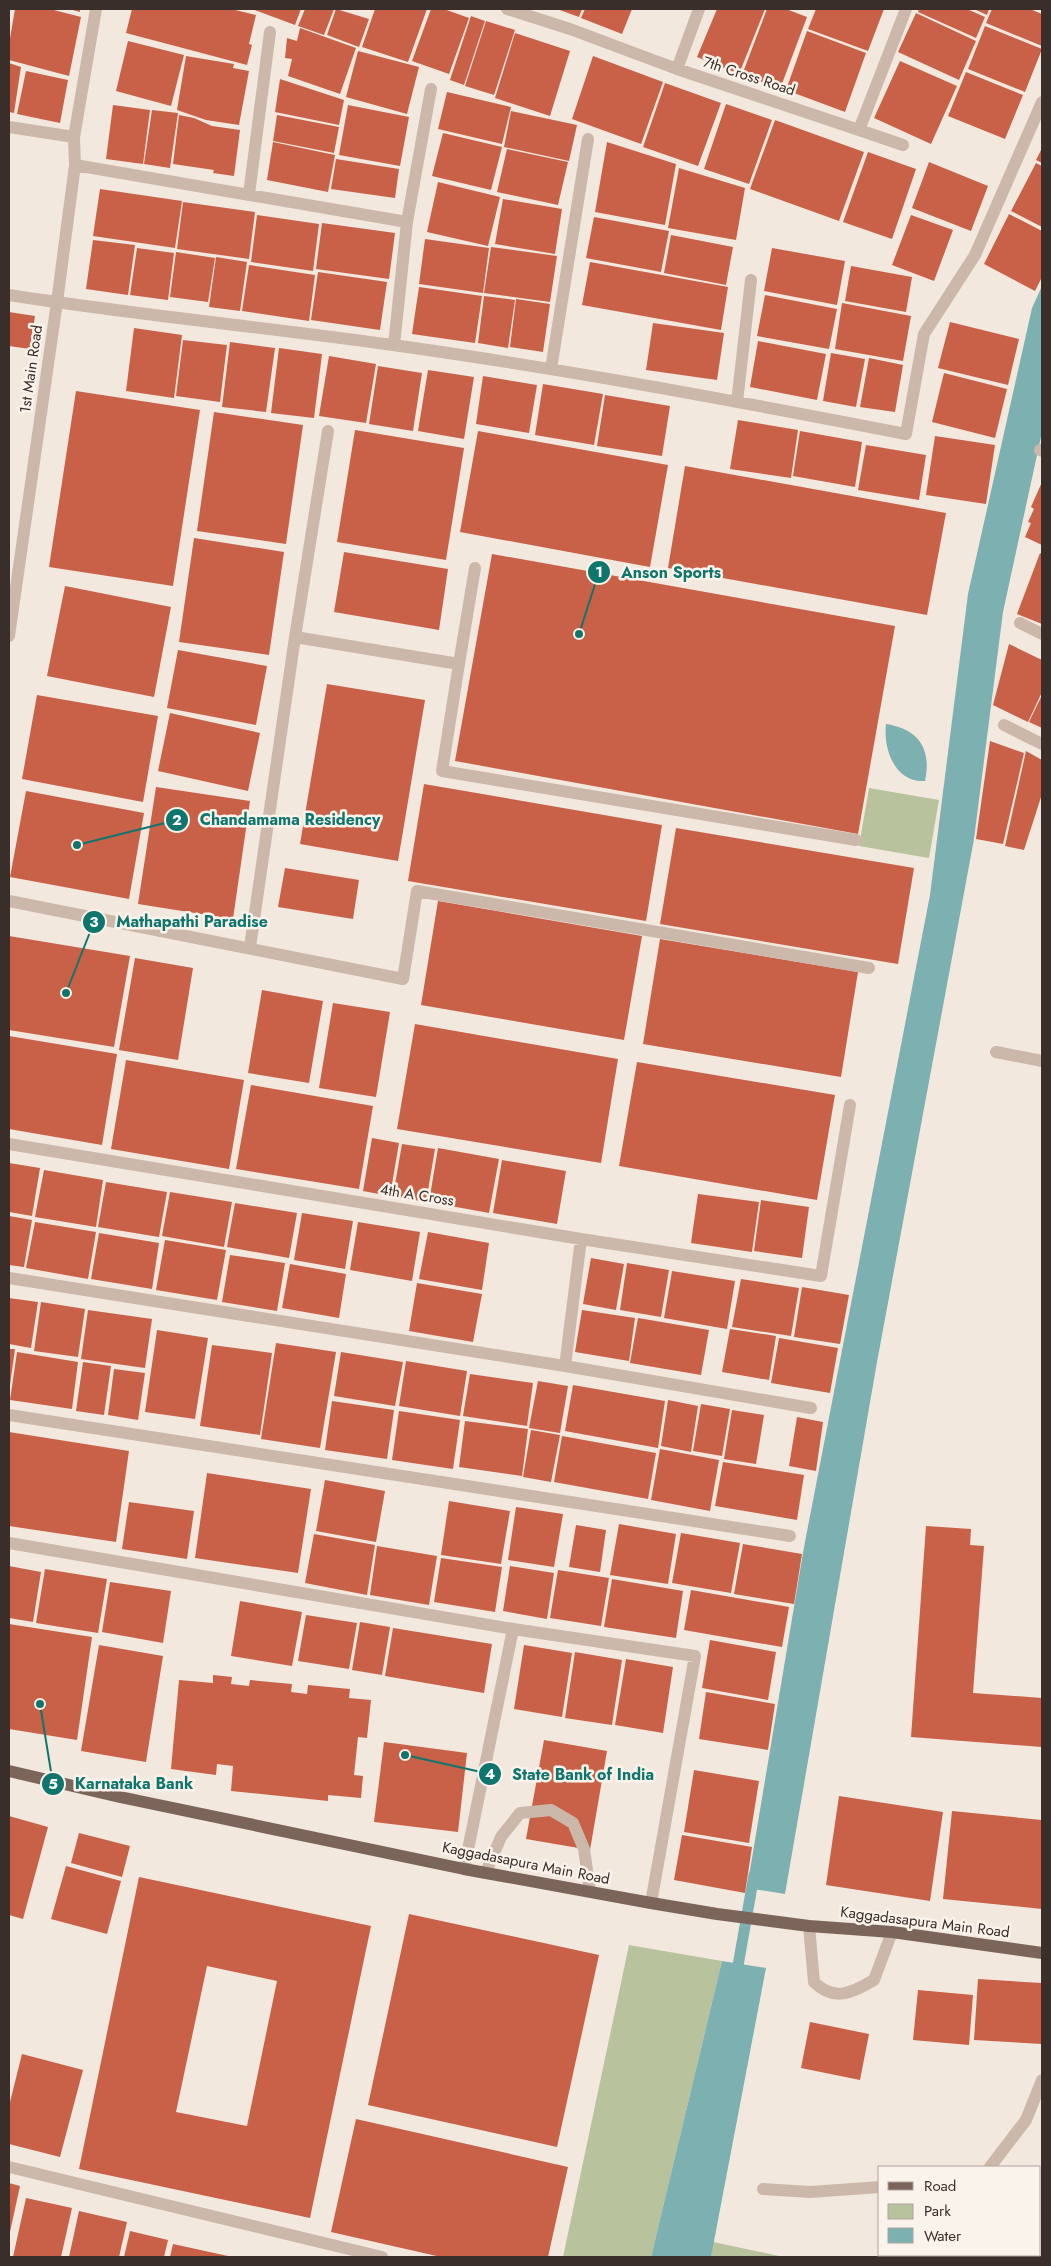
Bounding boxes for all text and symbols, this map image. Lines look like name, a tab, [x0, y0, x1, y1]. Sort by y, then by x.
street label: 7th Cross Road	[700, 51, 798, 101]
street label: 1st Main Road	[14, 323, 48, 415]
callout: Anson Sports	[586, 557, 731, 588]
text: 1	[595, 561, 603, 583]
text: Anson Sports	[620, 561, 721, 584]
callout: Chandamama Residency	[165, 804, 391, 835]
text: Chandamama Residency	[200, 808, 381, 831]
text: 2	[172, 809, 182, 831]
callout: Mathapathi Paradise	[81, 906, 278, 937]
text: Mathapathi Paradise	[116, 910, 268, 933]
text: 3	[89, 911, 99, 933]
street label: 4th A Cross	[378, 1178, 456, 1212]
callout: State Bank of India	[477, 1758, 664, 1789]
text: 4	[485, 1763, 495, 1785]
text: State Bank of India	[512, 1763, 654, 1786]
callout: Karnataka Bank	[40, 1768, 204, 1799]
text: Karnataka Bank	[75, 1772, 194, 1795]
text: 5	[48, 1773, 58, 1795]
street label: Kaggadasapura Main Road	[440, 1836, 612, 1890]
street label: Kaggadasapura Main Road	[839, 1901, 1011, 1943]
legend	[878, 2166, 1041, 2256]
text: Road	[924, 2175, 956, 2197]
text: Park	[924, 2200, 951, 2222]
text: Water	[924, 2225, 962, 2247]

